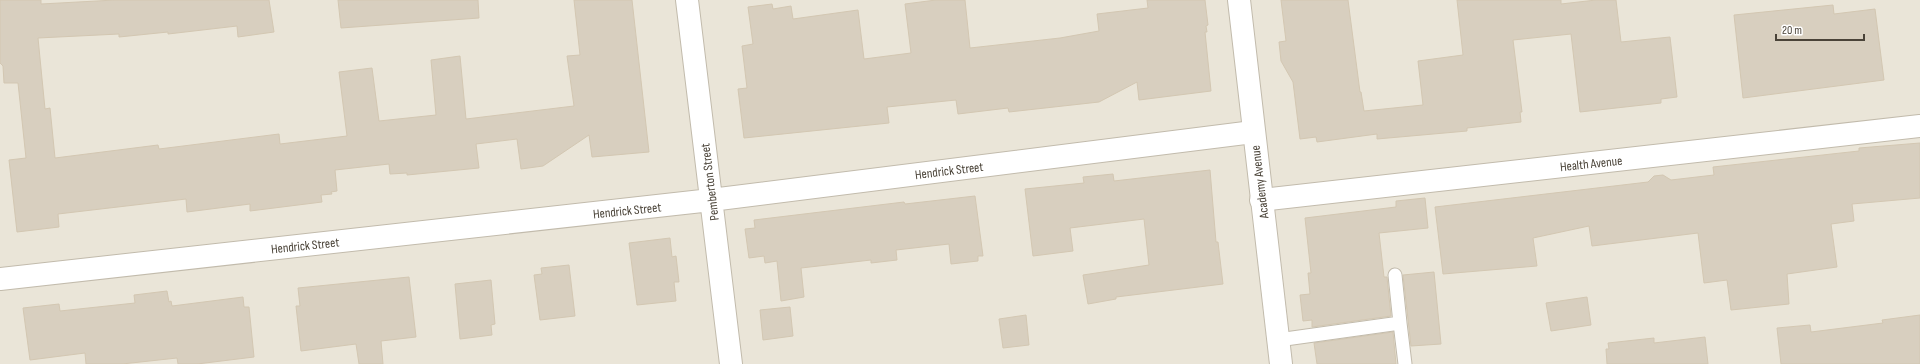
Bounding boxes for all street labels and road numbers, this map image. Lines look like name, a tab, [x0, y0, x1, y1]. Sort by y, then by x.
street label: Pemberton Street	[697, 142, 723, 222]
street label: Academy Avenue	[1248, 144, 1273, 220]
street label: Health Avenue	[1559, 153, 1623, 175]
street label: Hendrick Street	[914, 159, 984, 183]
street label: Hendrick Street	[592, 199, 662, 223]
street label: Hendrick Street	[270, 234, 340, 258]

